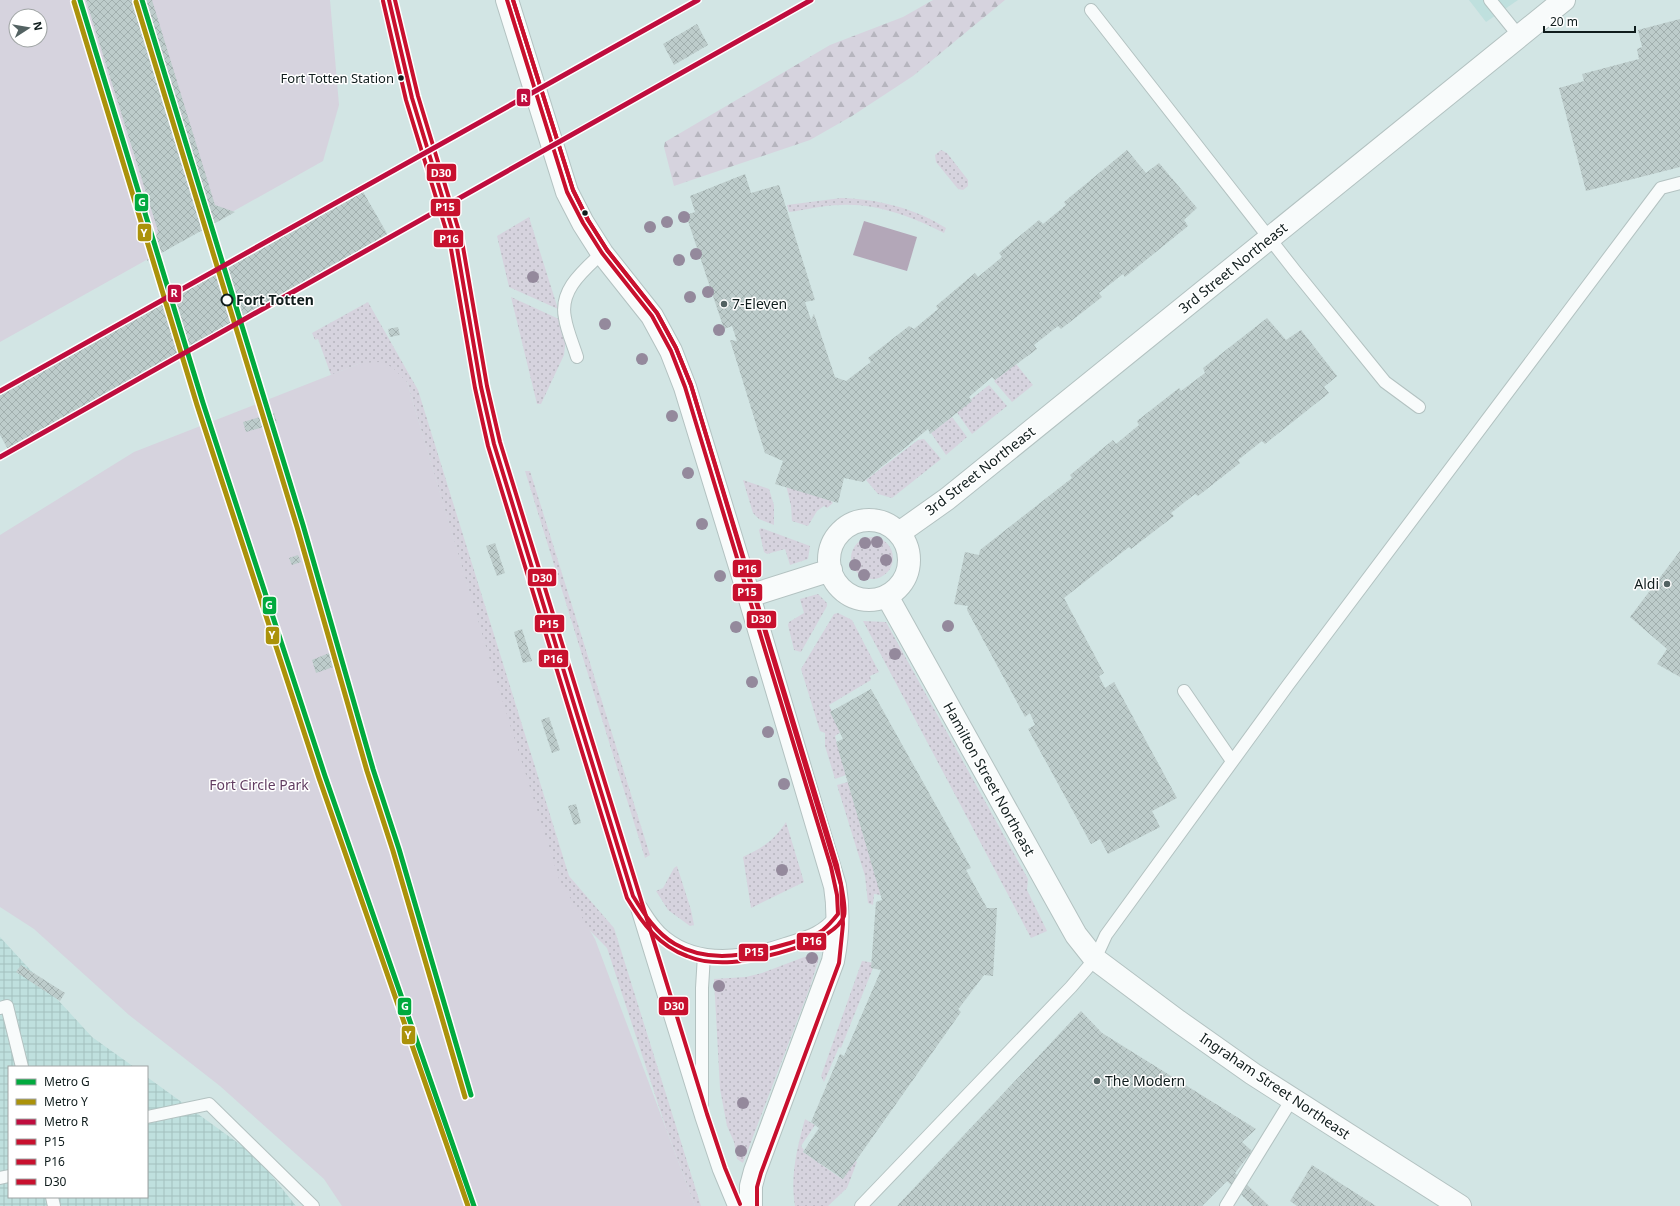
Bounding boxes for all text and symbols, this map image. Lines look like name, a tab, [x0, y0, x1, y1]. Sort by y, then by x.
north arrow	[8, 8, 48, 48]
scale bar	[1544, 8, 1635, 34]
text: 20 m	[1550, 13, 1578, 30]
text: N	[30, 20, 47, 32]
place label: Fort Totten Station	[281, 69, 394, 87]
marker: Fort Totten Station	[396, 73, 406, 83]
line badge: R	[516, 88, 531, 107]
text: R	[520, 90, 528, 105]
line badge: D30	[426, 163, 457, 182]
text: D30	[431, 165, 451, 180]
line badge: G	[134, 193, 149, 212]
text: G	[138, 194, 146, 209]
line badge: P15	[430, 198, 461, 217]
text: P15	[435, 199, 455, 214]
unlabelled marker	[580, 208, 590, 218]
street label: 3rd Street Northeast	[1174, 218, 1291, 317]
line badge: Y	[137, 223, 152, 242]
text: Y	[141, 225, 148, 240]
line badge: P16	[433, 229, 464, 248]
text: P16	[439, 231, 459, 246]
line badge: R	[167, 284, 182, 303]
text: R	[170, 285, 178, 300]
place label: Fort Totten	[236, 290, 314, 309]
marker: Fort Totten	[220, 293, 234, 307]
place label: 7-Eleven	[732, 294, 787, 313]
marker: 7-Eleven	[719, 299, 729, 309]
street label: 3rd Street Northeast	[921, 422, 1039, 520]
line badge: P16	[732, 559, 762, 578]
text: P16	[737, 561, 757, 576]
line badge: D30	[527, 568, 557, 587]
text: D30	[532, 570, 552, 585]
place label: Aldi	[1634, 574, 1659, 593]
marker: Aldi	[1662, 579, 1672, 589]
line badge: P15	[732, 583, 763, 602]
text: P15	[737, 584, 757, 599]
line badge: G	[262, 596, 277, 615]
text: G	[265, 597, 273, 612]
line badge: D30	[746, 610, 777, 629]
text: D30	[751, 611, 771, 626]
line badge: P15	[534, 614, 565, 633]
text: P15	[539, 616, 559, 631]
line badge: Y	[265, 626, 280, 645]
text: Y	[269, 627, 276, 642]
line badge: P16	[538, 649, 569, 668]
text: P16	[543, 651, 563, 666]
street label: Hamilton Street Northeast	[939, 698, 1040, 859]
park label: Fort Circle Park	[209, 775, 309, 794]
line badge: P16	[796, 932, 827, 951]
text: P16	[802, 933, 822, 948]
line badge: P15	[738, 943, 769, 962]
text: P15	[744, 944, 764, 959]
line badge: D30	[658, 996, 689, 1016]
line badge: G	[397, 997, 412, 1016]
text: G	[401, 998, 409, 1013]
text: D30	[664, 998, 684, 1013]
line badge: Y	[401, 1025, 416, 1045]
text: Y	[405, 1027, 412, 1042]
street label: Ingraham Street Northeast	[1196, 1028, 1354, 1143]
legend	[8, 1066, 148, 1198]
place label: The Modern	[1105, 1071, 1185, 1090]
text: Metro G	[44, 1073, 90, 1090]
marker: The Modern	[1092, 1076, 1102, 1086]
text: Metro Y	[44, 1093, 88, 1110]
text: Metro R	[44, 1113, 89, 1130]
text: P15	[44, 1133, 65, 1150]
text: P16	[44, 1153, 65, 1170]
text: D30	[44, 1173, 67, 1190]

